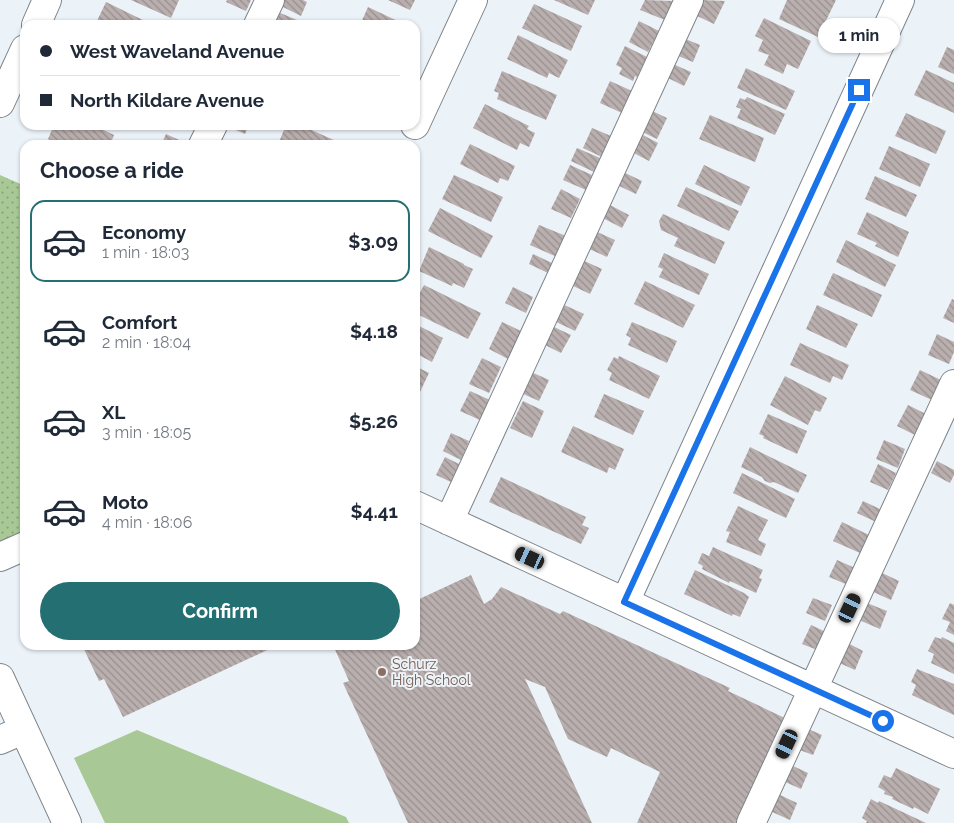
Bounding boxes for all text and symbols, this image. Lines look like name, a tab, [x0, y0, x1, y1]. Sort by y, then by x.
callout: 1 min	[818, 18, 900, 52]
text: 1 min	[839, 26, 879, 45]
text: West Waveland Avenue	[70, 40, 284, 62]
route end	[848, 79, 870, 101]
text: North Kildare Avenue	[70, 89, 264, 111]
text: Choose a ride	[40, 157, 184, 183]
icon: car	[42, 219, 87, 264]
text: Economy	[102, 221, 186, 243]
text: $3.09	[348, 230, 398, 252]
text: 1 min · 18:03	[102, 243, 189, 262]
icon: car	[42, 309, 87, 354]
text: Comfort	[102, 311, 177, 333]
text: $4.18	[350, 320, 398, 342]
text: 2 min · 18:04	[102, 333, 191, 352]
icon: car	[42, 399, 87, 444]
text: XL	[102, 401, 125, 423]
text: $5.26	[349, 410, 398, 432]
text: 3 min · 18:05	[102, 423, 191, 442]
icon: car	[42, 489, 87, 534]
text: Moto	[102, 491, 148, 513]
text: $4.41	[351, 500, 398, 522]
text: 4 min · 18:06	[102, 513, 192, 532]
car	[513, 545, 546, 571]
button: Confirm	[40, 582, 400, 640]
car	[836, 591, 863, 625]
place label: Schurz High School	[392, 656, 471, 688]
marker: Schurz High School	[376, 666, 388, 678]
route start	[872, 710, 894, 732]
car	[773, 727, 800, 761]

